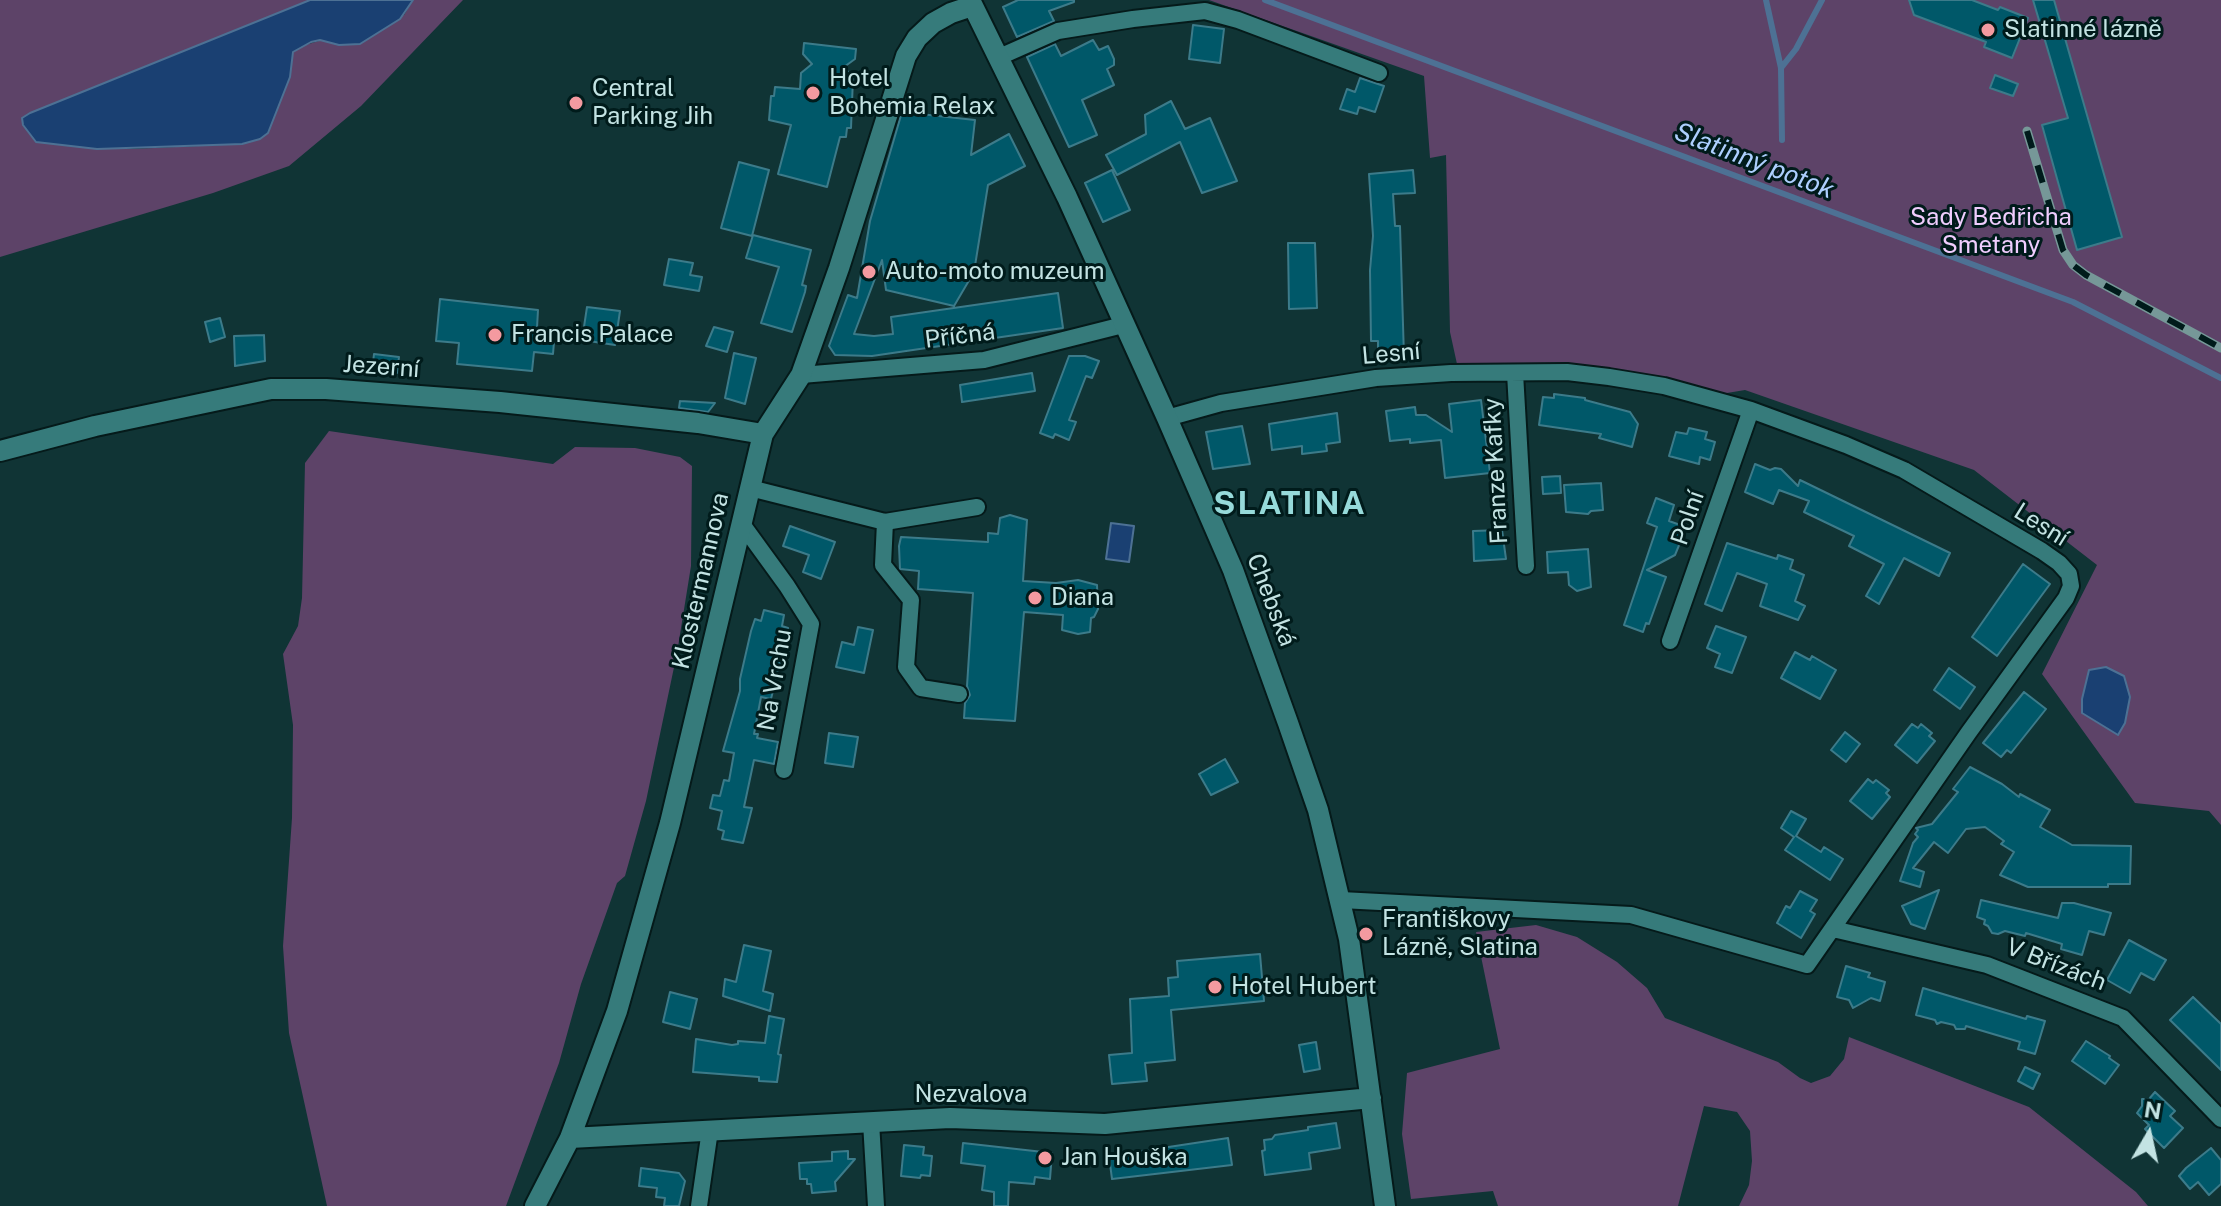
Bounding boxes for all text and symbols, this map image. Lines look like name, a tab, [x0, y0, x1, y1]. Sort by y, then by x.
place label: Slatinné lázně	[2004, 16, 2162, 44]
marker: Slatinné lázně	[1979, 21, 1997, 39]
place label: Hotel Bohemia Relax	[829, 65, 995, 121]
place label: Central Parking Jih	[592, 75, 713, 131]
marker: Hotel Bohemia Relax	[804, 84, 822, 102]
marker: Central Parking Jih	[567, 94, 585, 112]
water label: Slatinný potok	[1670, 116, 1838, 206]
park label: Sady Bedřicha Smetany	[1910, 204, 2072, 260]
place label: Auto-moto muzeum	[885, 258, 1104, 286]
marker: Auto-moto muzeum	[860, 263, 878, 281]
street label: Příčná	[923, 317, 997, 355]
place label: Francis Palace	[511, 321, 673, 349]
marker: Francis Palace	[486, 326, 504, 344]
street label: Lesní	[1361, 337, 1421, 371]
street label: Jezerní	[342, 350, 420, 384]
street label: Franze Kafky	[1478, 397, 1514, 545]
district label: SLATINA	[1213, 485, 1367, 523]
street label: Polní	[1665, 487, 1711, 549]
street label: Klostermannova	[667, 490, 735, 672]
street label: Lesní	[2008, 497, 2074, 553]
street label: Chebská	[1240, 550, 1302, 650]
place label: Diana	[1051, 584, 1114, 612]
marker: Diana	[1026, 589, 1044, 607]
street label: Na Vrchu	[752, 627, 798, 733]
place label: Františkovy Lázně, Slatina	[1382, 906, 1538, 962]
marker: Františkovy Lázně, Slatina	[1357, 925, 1375, 943]
street label: V Břízách	[2002, 933, 2110, 997]
place label: Hotel Hubert	[1231, 973, 1377, 1001]
marker: Hotel Hubert	[1206, 978, 1224, 996]
street label: Nezvalova	[915, 1081, 1027, 1109]
north arrow	[2109, 1094, 2189, 1174]
text: N	[2142, 1096, 2163, 1124]
place label: Jan Houška	[1061, 1144, 1188, 1172]
marker: Jan Houška	[1036, 1149, 1054, 1167]

